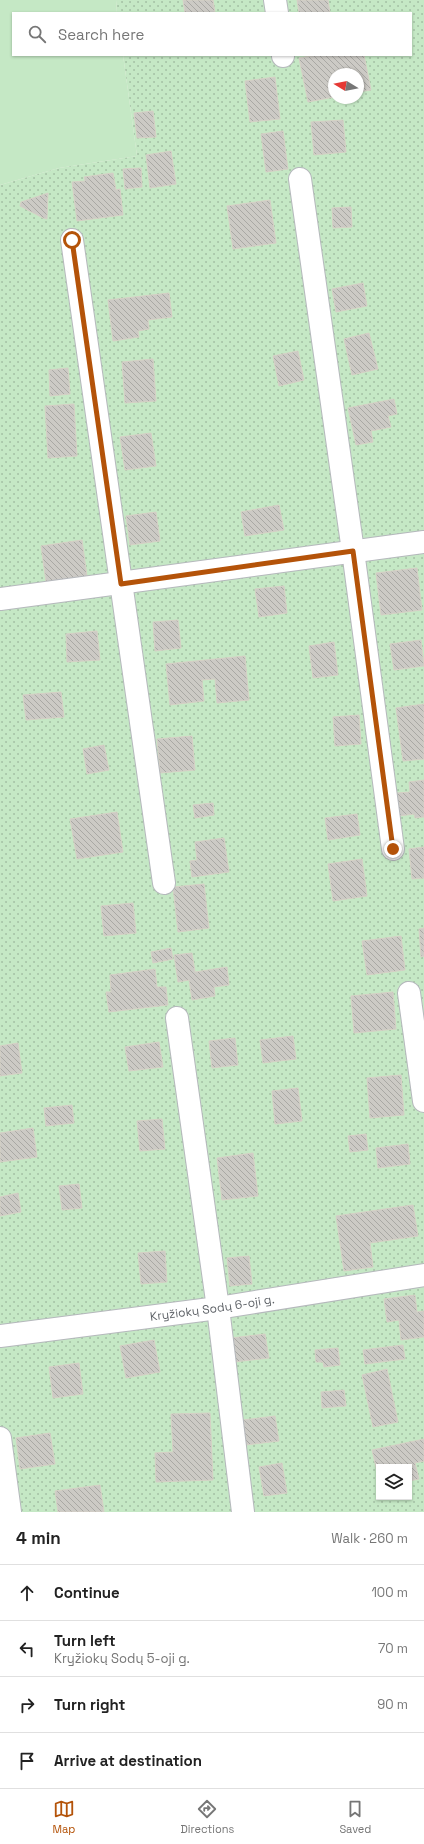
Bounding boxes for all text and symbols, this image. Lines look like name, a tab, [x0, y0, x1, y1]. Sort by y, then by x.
search box	[12, 12, 412, 56]
icon: search	[26, 23, 48, 45]
text: Search here	[58, 25, 144, 44]
north arrow	[328, 68, 364, 104]
route start	[63, 231, 81, 249]
route end	[384, 840, 402, 858]
street label: Kryžiokų Sodų 6-oji g.	[149, 1291, 276, 1325]
map controls	[376, 1464, 412, 1500]
button: layers	[376, 1464, 412, 1500]
text: 4 min	[16, 1527, 61, 1549]
text: Walk · 260 m	[331, 1530, 408, 1547]
icon: ahead	[16, 1582, 38, 1604]
text: Continue	[54, 1583, 120, 1602]
text: 100 m	[371, 1584, 408, 1601]
text: Turn left	[54, 1631, 116, 1650]
icon: left	[16, 1638, 38, 1660]
text: 70 m	[378, 1640, 408, 1657]
text: Kryžiokų Sodų 5-oji g.	[54, 1650, 190, 1667]
icon: right	[16, 1694, 38, 1716]
text: Turn right	[54, 1695, 125, 1714]
text: 90 m	[377, 1696, 408, 1713]
icon: arrive	[16, 1750, 38, 1772]
text: Arrive at destination	[54, 1751, 202, 1770]
tab: Map	[53, 1798, 75, 1836]
tab: Directions	[180, 1798, 234, 1836]
tab: Saved	[339, 1798, 371, 1836]

